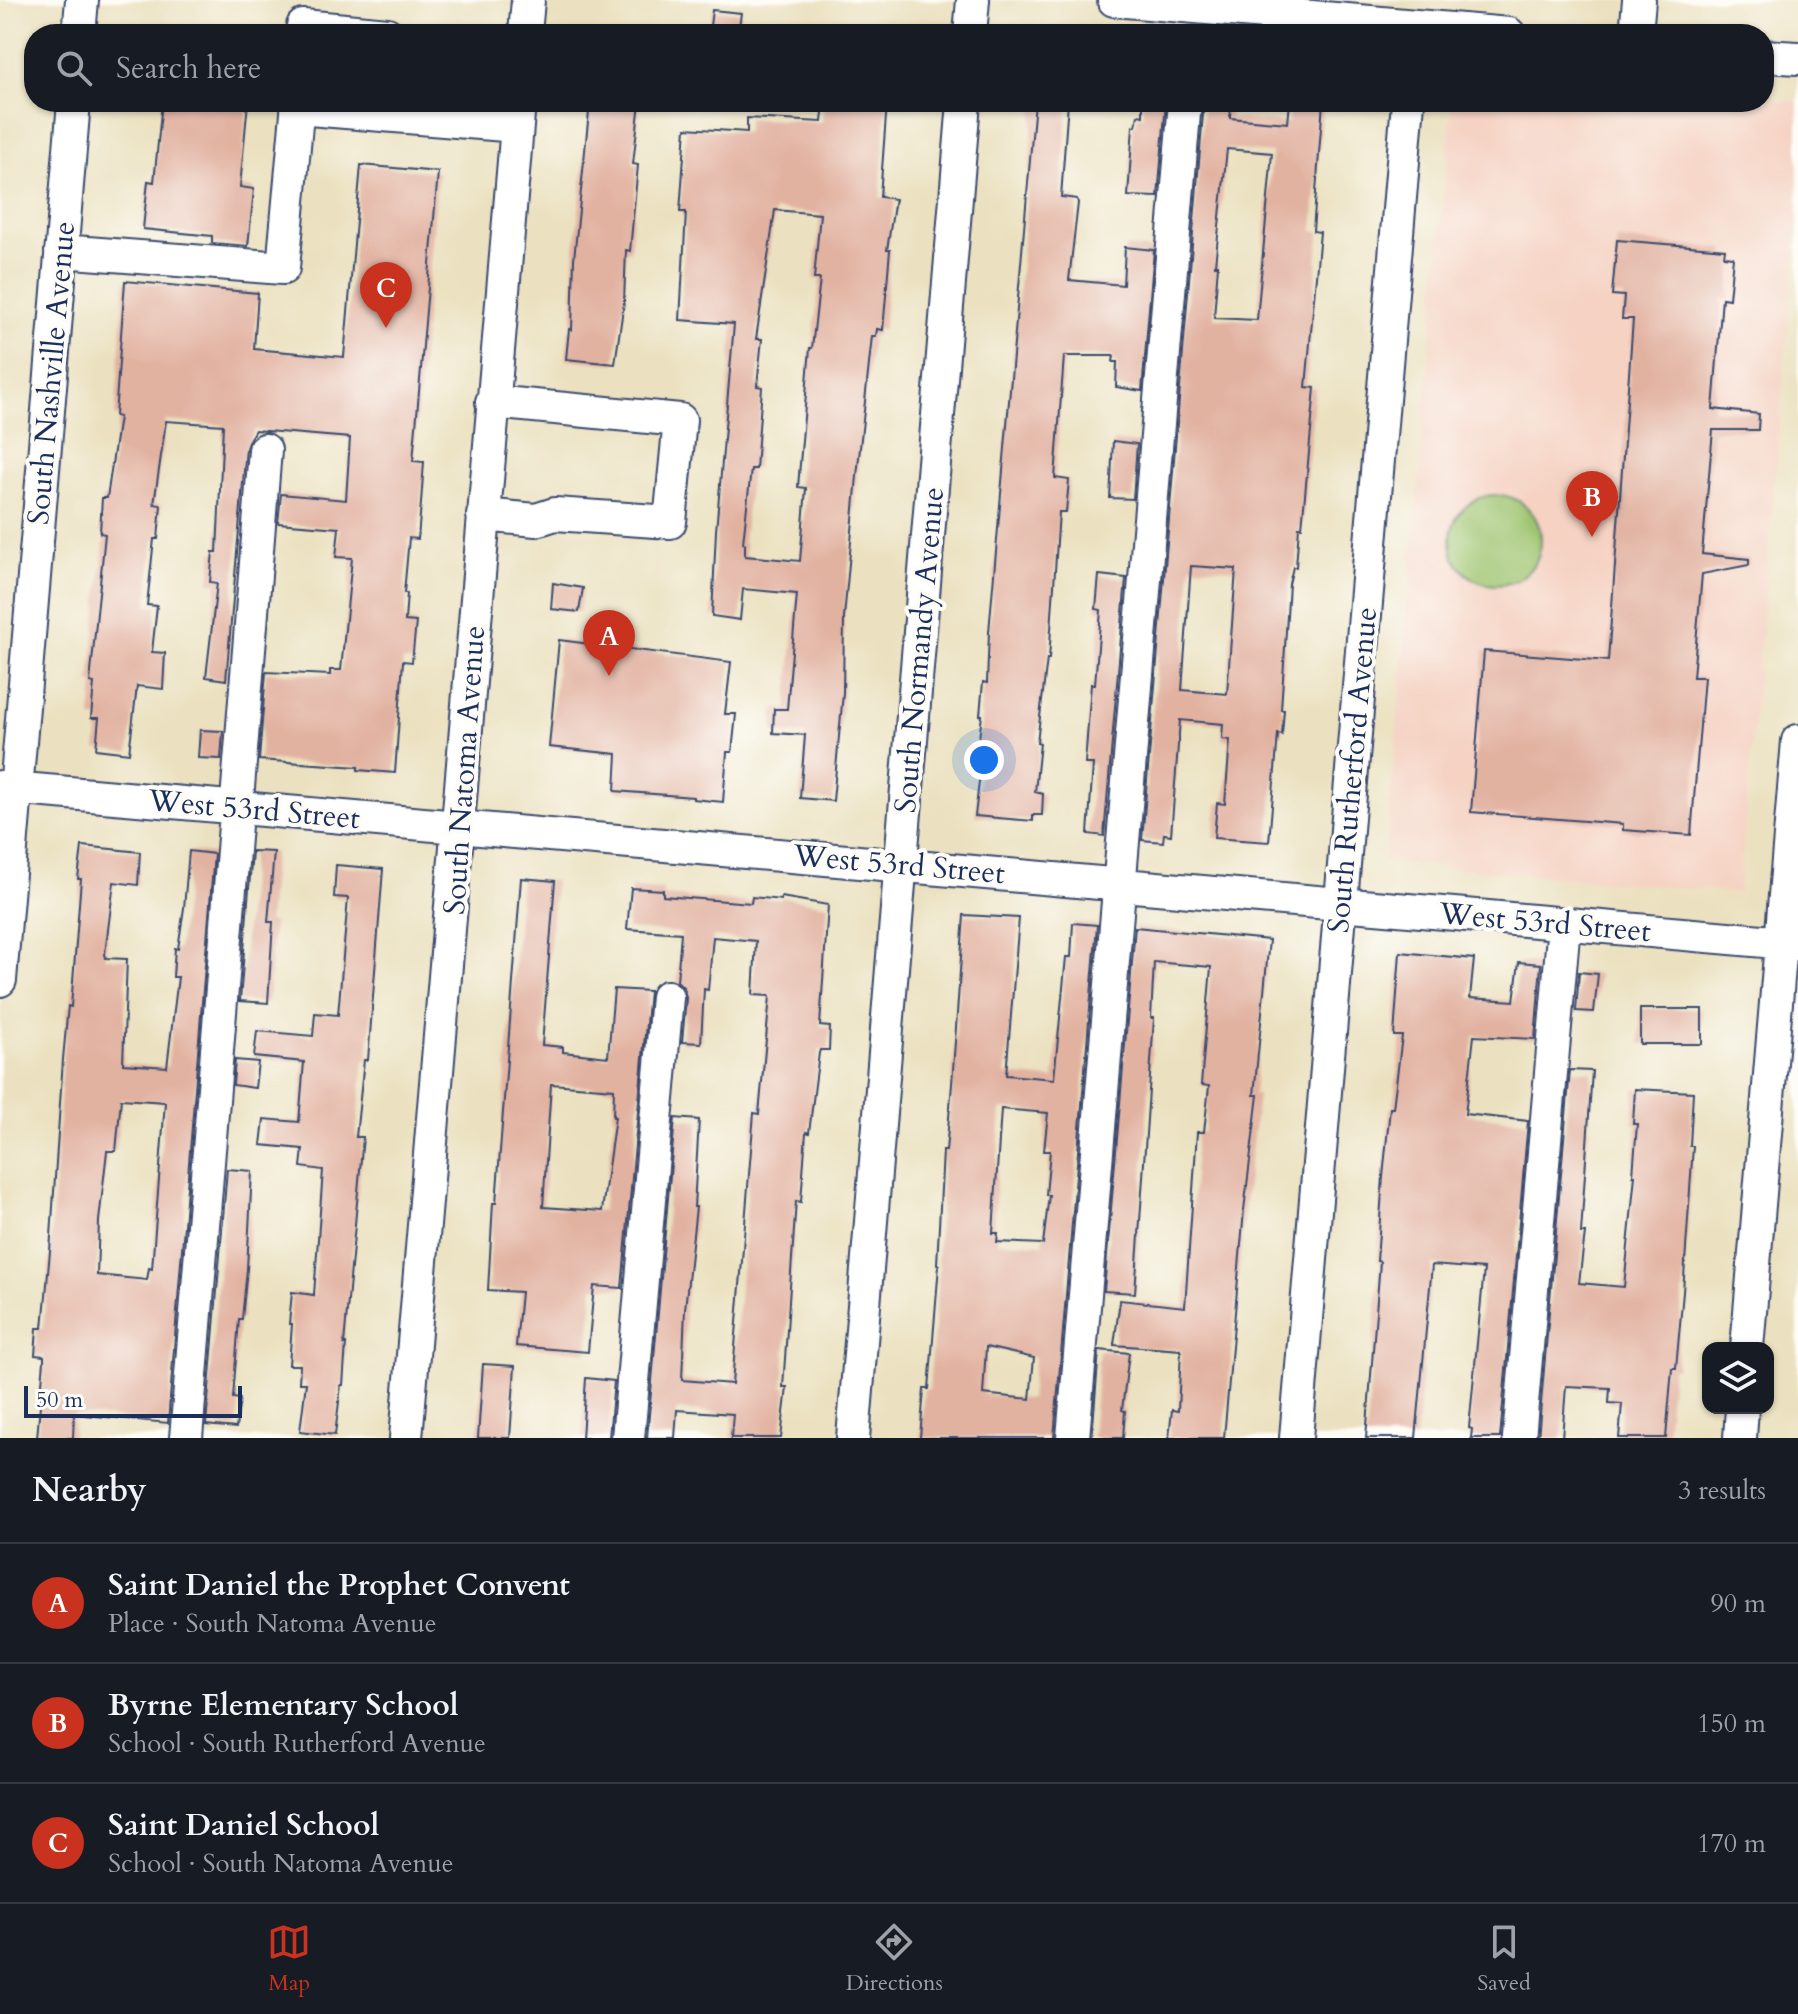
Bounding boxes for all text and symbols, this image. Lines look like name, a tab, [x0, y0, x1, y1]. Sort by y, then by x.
search box	[24, 24, 1774, 112]
icon: search	[52, 46, 96, 90]
text: Search here	[116, 48, 261, 89]
street label: South Nashville Avenue	[18, 220, 85, 527]
pin: C	[360, 262, 412, 328]
pin: B	[1566, 471, 1618, 537]
street label: South Normandy Avenue	[885, 485, 954, 815]
street label: South Rutherford Avenue	[1318, 605, 1387, 935]
pin: A	[583, 610, 635, 676]
street label: South Natoma Avenue	[434, 624, 495, 916]
your location	[964, 740, 1004, 780]
street label: West 53rd Street	[145, 780, 362, 839]
street label: West 53rd Street	[790, 835, 1007, 894]
street label: West 53rd Street	[1436, 893, 1653, 952]
map controls	[1702, 1342, 1774, 1414]
button: layers	[1702, 1342, 1774, 1414]
scale bar	[24, 1382, 242, 1418]
text: 50 m	[36, 1385, 83, 1415]
text: Nearby	[32, 1467, 147, 1513]
text: 3 results	[1678, 1473, 1766, 1508]
text: Saint Daniel the Prophet Convent	[108, 1565, 570, 1606]
text: A	[48, 1586, 68, 1621]
text: 90 m	[1710, 1586, 1766, 1621]
text: Place · South Natoma Avenue	[108, 1606, 436, 1641]
text: Byrne Elementary School	[108, 1685, 458, 1726]
text: B	[49, 1706, 67, 1741]
text: 150 m	[1697, 1706, 1766, 1741]
text: School · South Rutherford Avenue	[108, 1726, 486, 1761]
text: Saint Daniel School	[108, 1805, 379, 1846]
text: C	[48, 1826, 68, 1861]
text: 170 m	[1697, 1826, 1766, 1861]
text: School · South Natoma Avenue	[108, 1846, 453, 1881]
tab: Map	[267, 1920, 311, 1998]
tab: Directions	[846, 1920, 943, 1998]
tab: Saved	[1477, 1920, 1531, 1998]

